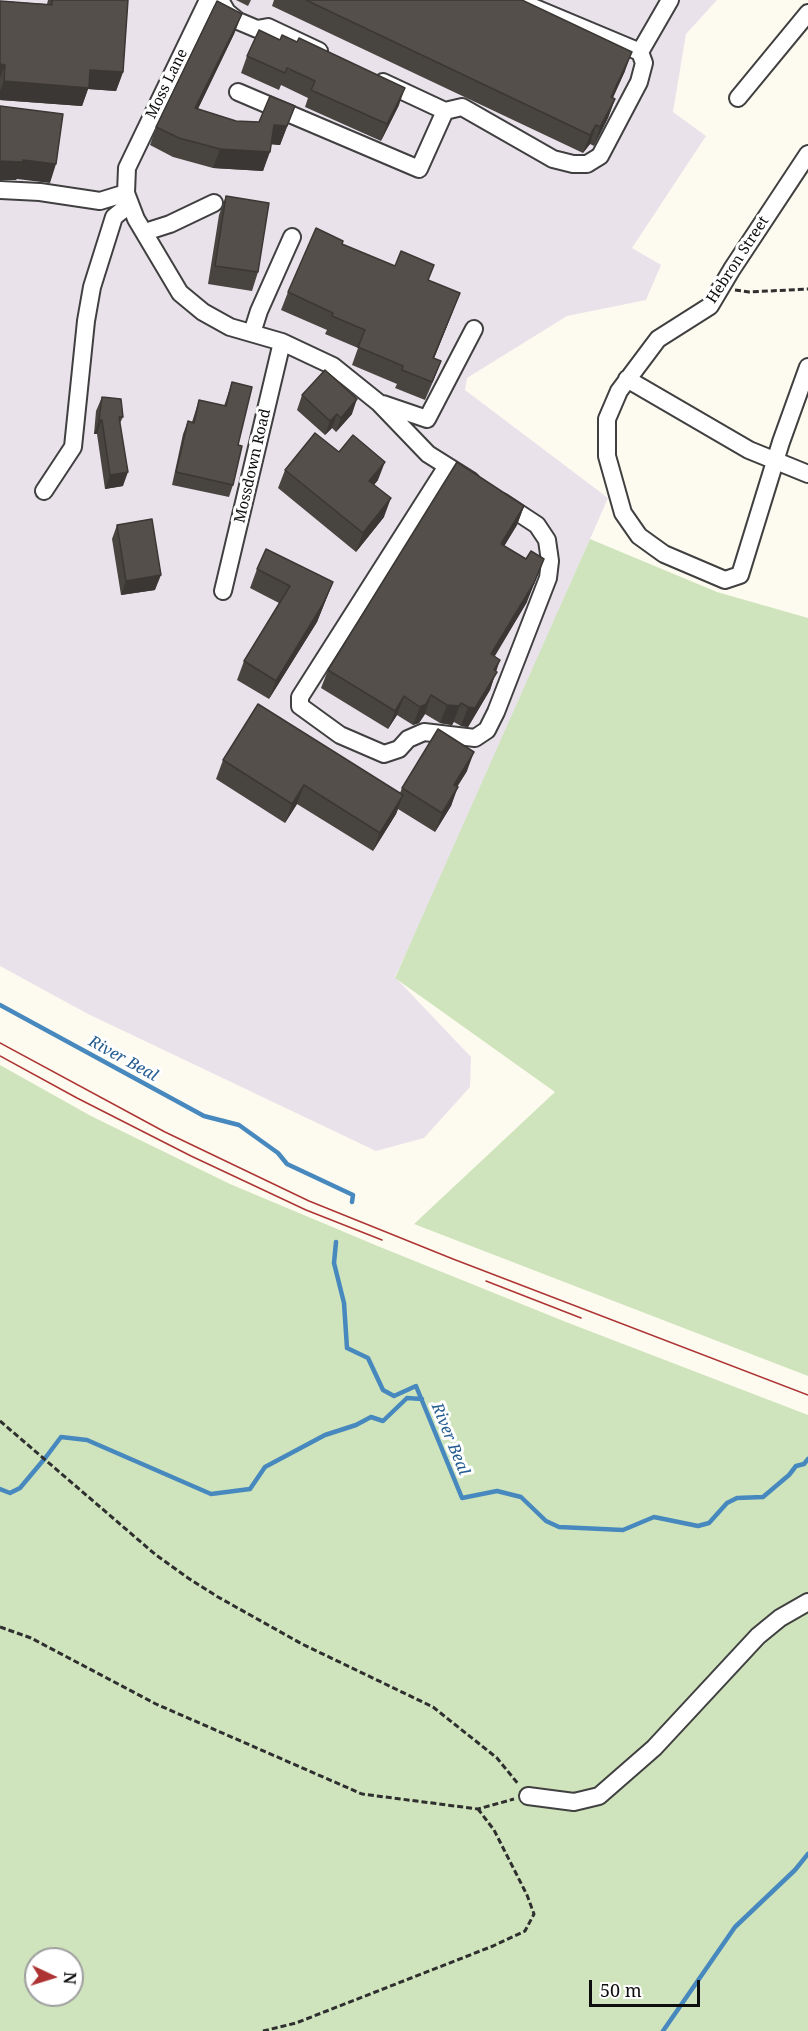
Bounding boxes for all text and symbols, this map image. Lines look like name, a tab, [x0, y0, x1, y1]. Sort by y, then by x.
street label: Moss Lane	[142, 46, 192, 122]
street label: Hebron Street	[703, 213, 773, 307]
street label: Mossdown Road	[231, 407, 275, 525]
water label: River Beal	[85, 1032, 161, 1086]
water label: River Beal	[427, 1400, 473, 1478]
north arrow	[24, 1947, 84, 2007]
scale bar	[592, 1968, 703, 2006]
text: N	[59, 1971, 81, 1985]
text: 50 m	[600, 1978, 642, 2002]

